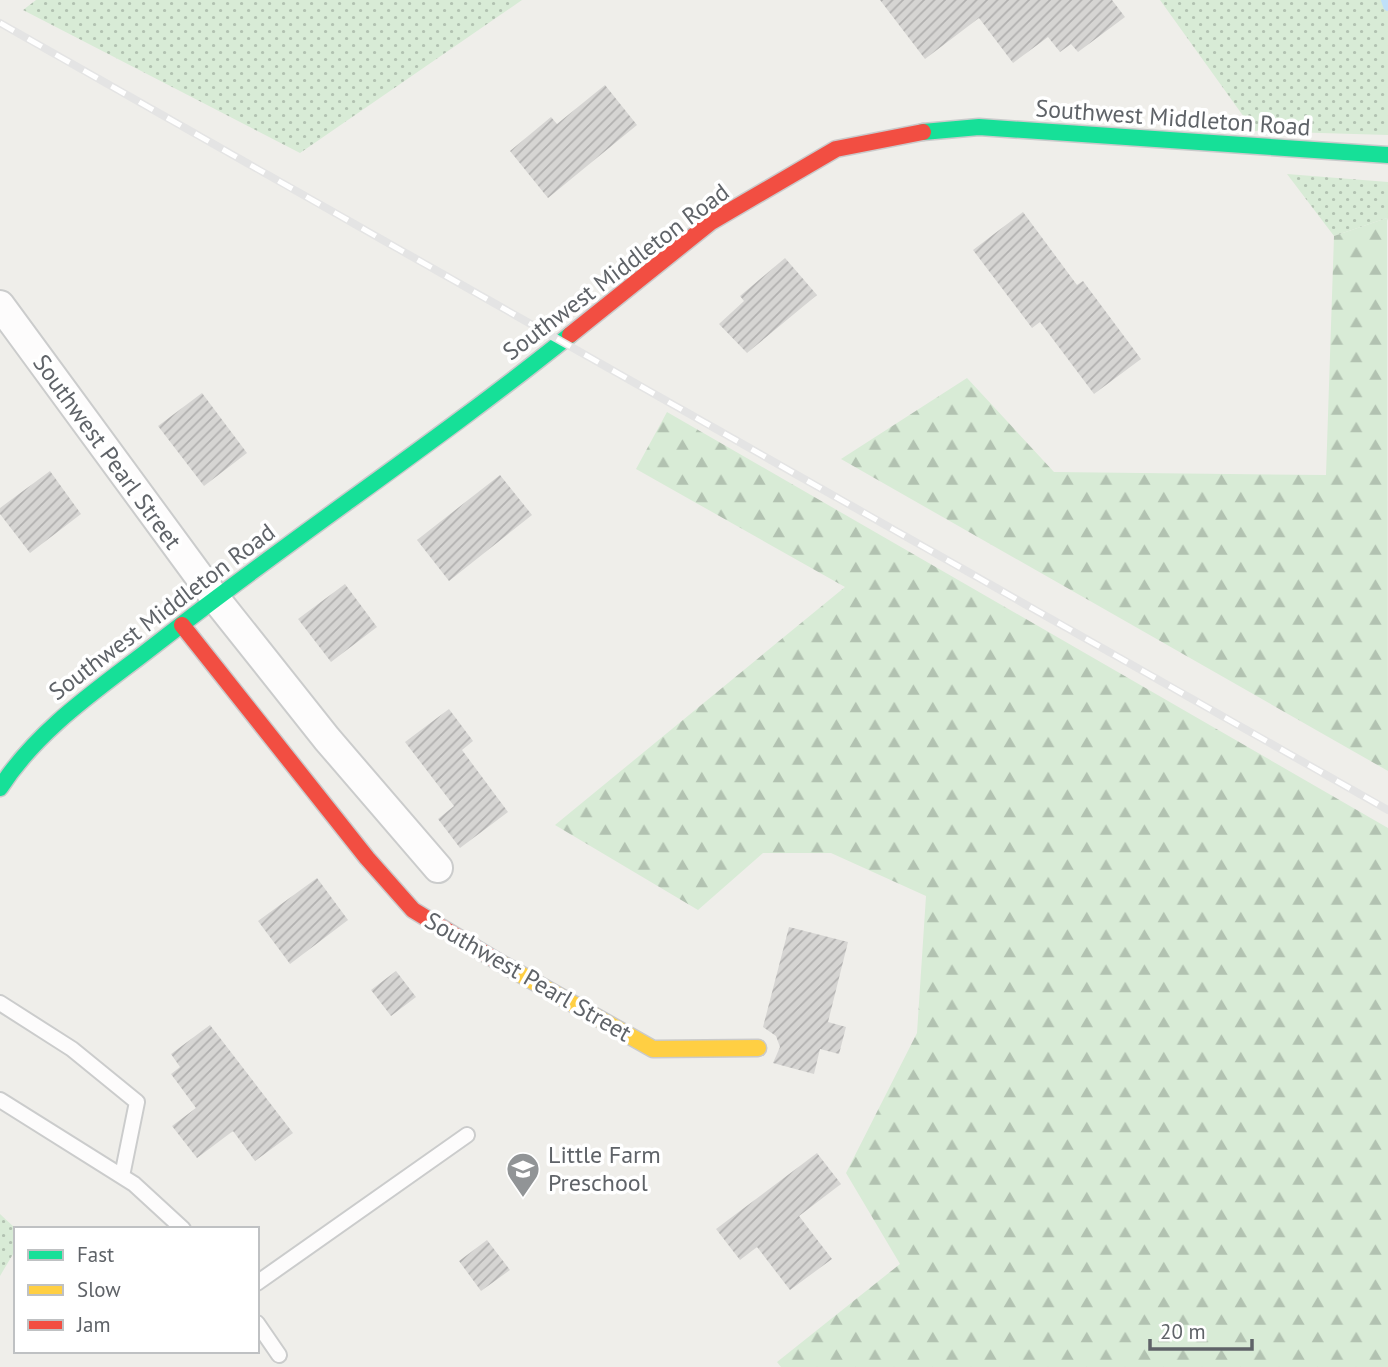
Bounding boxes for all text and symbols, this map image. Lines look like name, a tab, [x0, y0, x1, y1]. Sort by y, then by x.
street label: Southwest Middleton Road	[1035, 92, 1312, 143]
street label: Southwest Middleton Road	[496, 176, 735, 367]
street label: Southwest Pearl Street	[26, 348, 189, 555]
street label: Southwest Middleton Road	[42, 516, 281, 707]
street label: Southwest Pearl Street	[419, 905, 637, 1048]
place label: Little Farm Preschool	[548, 1139, 661, 1198]
school or university icon: Little Farm Preschool	[504, 1150, 542, 1199]
legend	[14, 1227, 259, 1353]
text: Fast	[77, 1241, 114, 1268]
text: Slow	[77, 1276, 121, 1303]
scale bar	[1150, 1308, 1252, 1352]
text: Jam	[76, 1311, 111, 1338]
text: 20 m	[1160, 1318, 1206, 1345]

